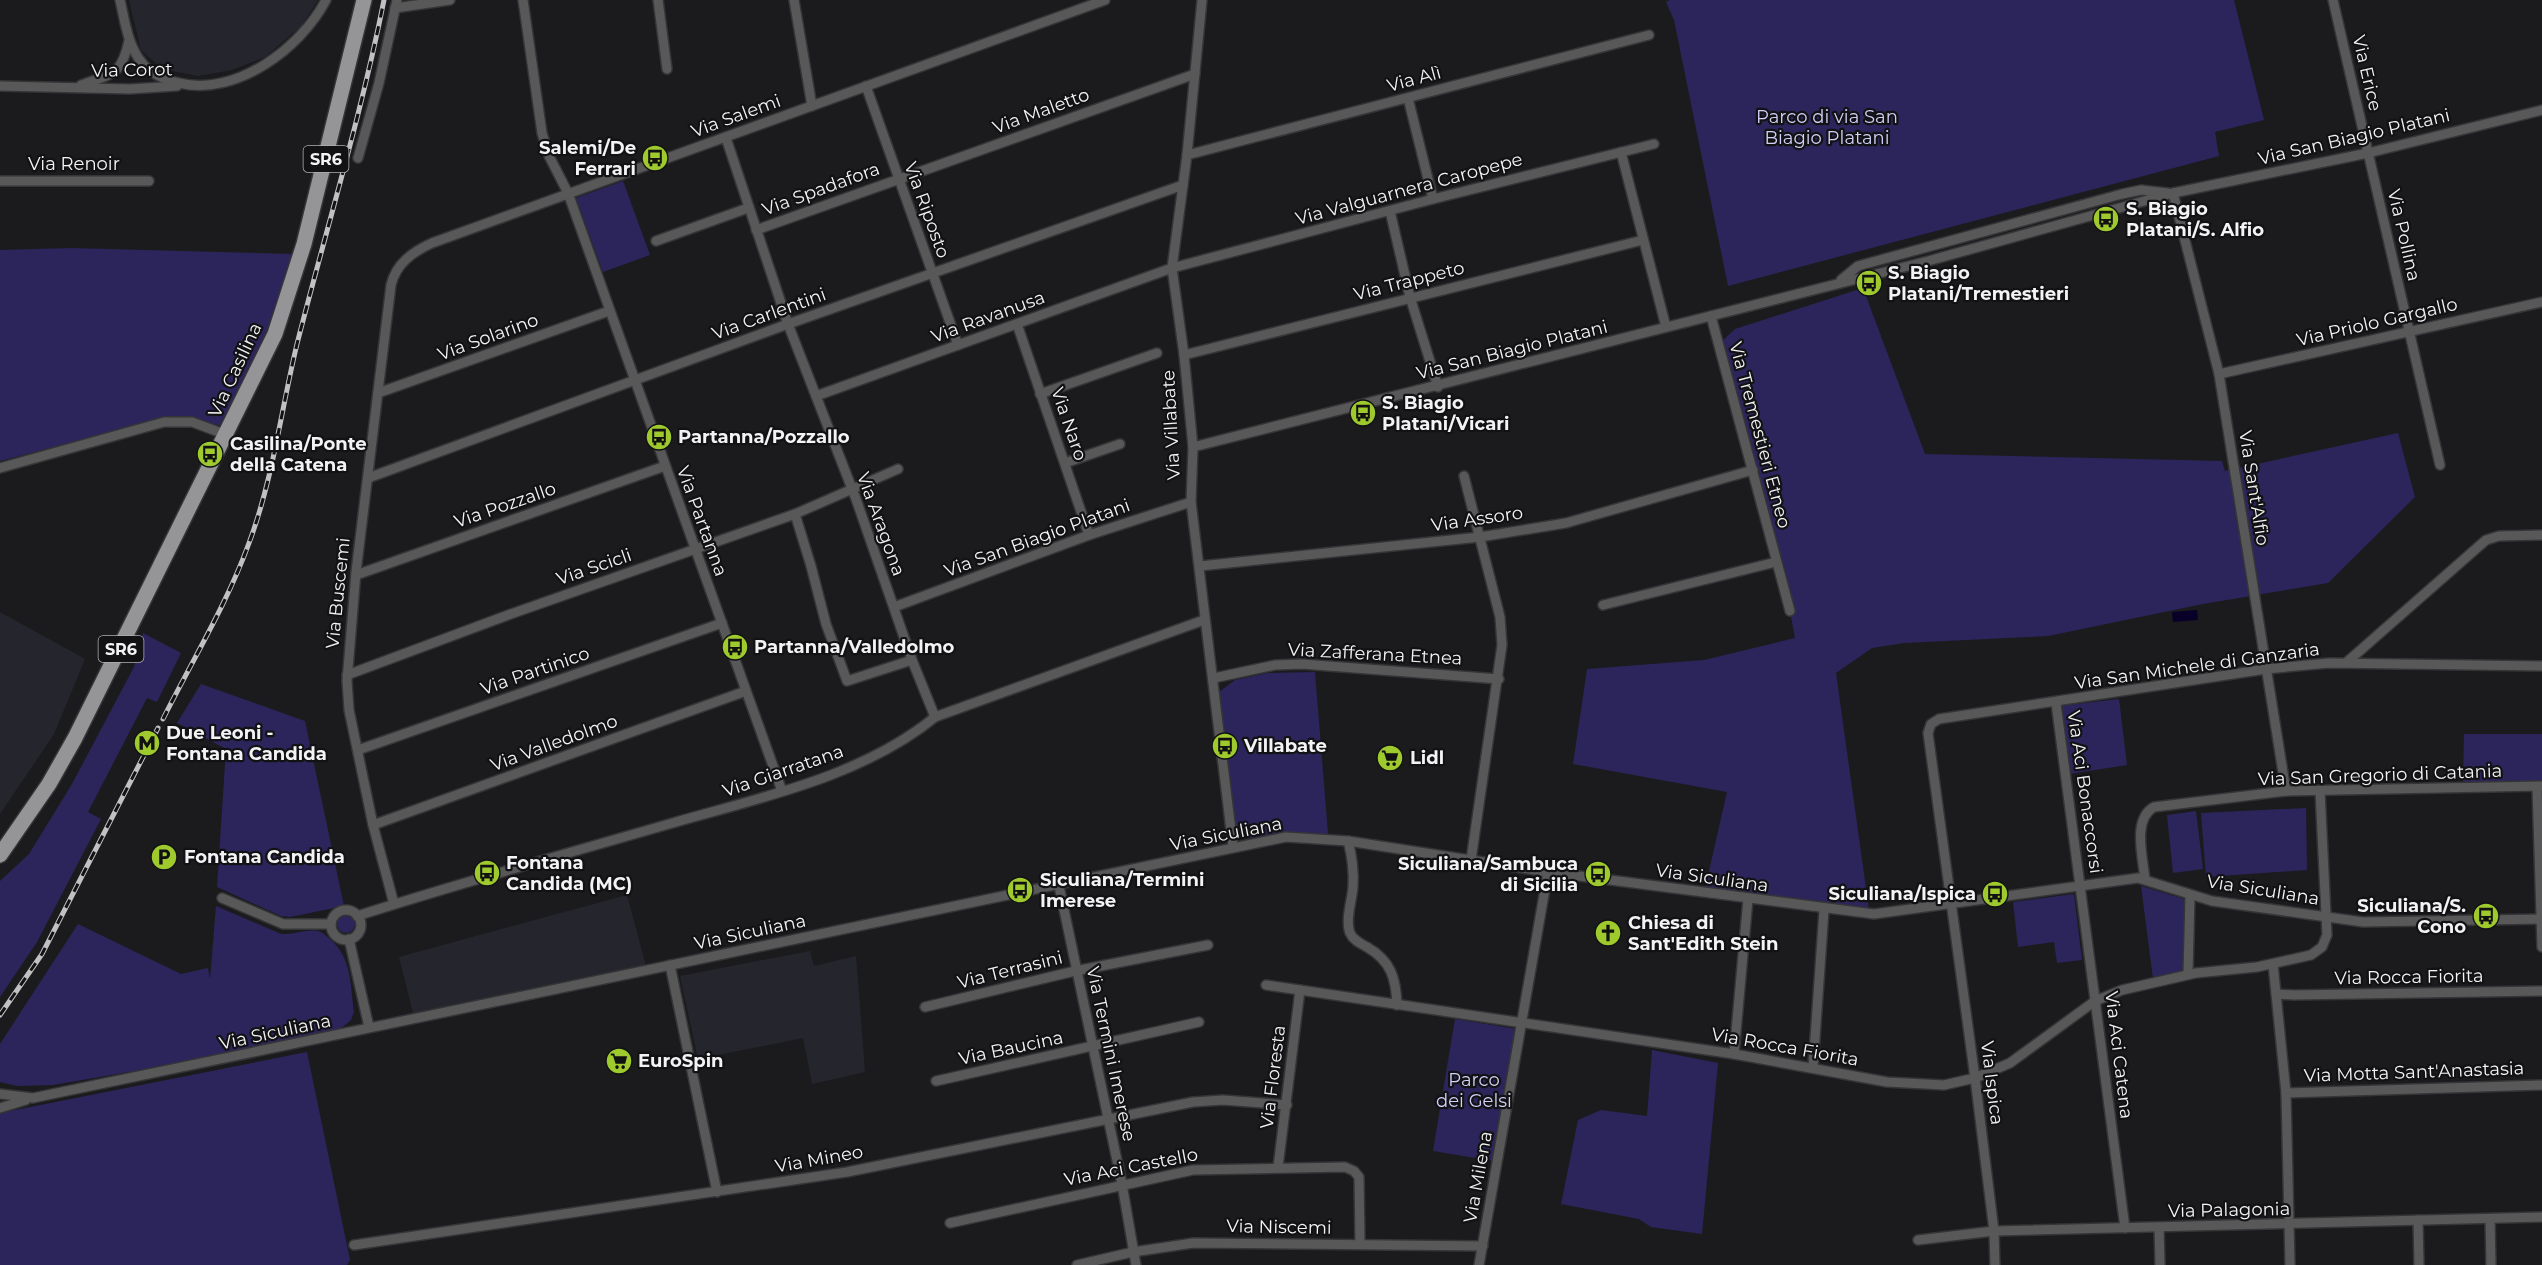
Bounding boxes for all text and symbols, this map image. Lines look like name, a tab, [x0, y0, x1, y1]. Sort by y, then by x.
street label: Via Erice	[2348, 33, 2386, 113]
street label: Via Corot	[91, 58, 173, 82]
street label: Via Alì	[1385, 61, 1443, 97]
street label: Via Maletto	[990, 83, 1092, 139]
street label: Via Salemi	[688, 90, 784, 142]
street label: Via San Biagio Platani	[2256, 104, 2452, 170]
park label: Parco di via San Biagio Platani	[1756, 106, 1898, 149]
place label: Salemi/De Ferrari	[539, 137, 636, 180]
bus stop icon: Salemi/De Ferrari	[640, 143, 670, 173]
road number: SR6	[304, 146, 348, 172]
street label: Via Valguarnera Caropepe	[1293, 148, 1525, 230]
street label: Via Renoir	[28, 153, 120, 175]
street label: Via Spadafora	[759, 158, 883, 220]
street label: Via Riposto	[899, 159, 955, 261]
street label: Via Pollina	[2383, 187, 2425, 283]
place label: S. Biagio Platani/S. Alfio	[2126, 198, 2264, 241]
bus stop icon: S. Biagio Platani/S. Alfio	[2091, 204, 2121, 234]
street label: Via Trappeto	[1351, 257, 1467, 305]
place label: S. Biagio Platani/Tremestieri	[1888, 262, 2069, 305]
bus stop icon: S. Biagio Platani/Tremestieri	[1854, 268, 1884, 298]
street label: Via Carlentini	[709, 283, 829, 345]
street label: Via Ravanusa	[928, 286, 1048, 348]
street label: Via Priolo Gargallo	[2294, 293, 2460, 351]
street label: Via Solarino	[435, 309, 541, 365]
street label: Via San Biagio Platani	[1414, 316, 1610, 384]
street label: Via Casilina	[204, 319, 266, 421]
street label: Via Tremestieri Etneo	[1725, 339, 1795, 531]
street label: Via Villabate	[1157, 369, 1185, 481]
street label: Via Naro	[1046, 385, 1092, 463]
place label: S. Biagio Platani/Vicari	[1382, 392, 1509, 435]
bus stop icon: S. Biagio Platani/Vicari	[1348, 398, 1378, 428]
bus stop icon: Partanna/Pozzallo	[644, 422, 674, 452]
place label: Partanna/Pozzallo	[678, 426, 850, 448]
street label: Via Sant'Alfio	[2234, 429, 2274, 547]
place label: Casilina/Ponte della Catena	[230, 433, 367, 476]
bus stop icon: Casilina/Ponte della Catena	[195, 439, 225, 469]
street label: Via Partanna	[672, 463, 732, 579]
street label: Via Aragona	[852, 469, 910, 579]
street label: Via Pozzallo	[451, 477, 559, 533]
street label: Via San Biagio Platani	[941, 494, 1133, 582]
street label: Via Assoro	[1430, 502, 1524, 536]
street label: Via Buscemi	[321, 536, 355, 650]
street label: Via Scicli	[554, 544, 634, 590]
bus stop icon: Partanna/Valledolmo	[720, 632, 750, 662]
road number: SR6	[98, 636, 144, 662]
place label: Partanna/Valledolmo	[754, 636, 955, 658]
street label: Via Zafferana Etnea	[1287, 638, 1463, 670]
street label: Via San Michele di Ganzaria	[2073, 638, 2321, 694]
street label: Via Partinico	[478, 642, 592, 700]
street label: Via Aci Bonaccorsi	[2063, 709, 2107, 875]
street label: Via Valledolmo	[487, 710, 621, 776]
place label: Due Leoni - Fontana Candida	[166, 722, 327, 765]
metro station icon: Due Leoni - Fontana Candida	[132, 728, 162, 758]
bus stop icon: Villabate	[1210, 731, 1240, 761]
place label: Villabate	[1243, 735, 1327, 757]
street label: Via Giarratana	[720, 740, 846, 802]
supermarket icon: Lidl	[1375, 743, 1405, 773]
place label: Lidl	[1410, 747, 1444, 769]
street label: Via San Gregorio di Catania	[2257, 760, 2503, 790]
street label: Via Siculiana	[1168, 812, 1284, 856]
parking icon: Fontana Candida	[149, 842, 179, 872]
place label: Fontana Candida	[184, 846, 345, 868]
place label: Fontana Candida (MC)	[506, 852, 632, 895]
place label: Siculiana/Sambuca di Sicilia	[1398, 853, 1578, 896]
bus stop icon: Fontana Candida (MC)	[472, 858, 502, 888]
bus stop icon: Siculiana/Sambuca di Sicilia	[1583, 859, 1613, 889]
street label: Via Siculiana	[1654, 859, 1770, 897]
place label: Siculiana/Termini Imerese	[1040, 869, 1204, 912]
street label: Via Siculiana	[2205, 870, 2321, 910]
bus stop icon: Siculiana/Termini Imerese	[1005, 875, 1035, 905]
bus stop icon: Siculiana/Ispica	[1980, 879, 2010, 909]
place label: Siculiana/Ispica	[1829, 883, 1976, 905]
place label: Siculiana/S. Cono	[2357, 895, 2466, 938]
bus stop icon: Siculiana/S. Cono	[2471, 901, 2501, 931]
street label: Via Siculiana	[692, 909, 808, 955]
place label: Chiesa di Sant'Edith Stein	[1628, 912, 1778, 955]
church icon: Chiesa di Sant'Edith Stein	[1593, 918, 1623, 948]
street label: Via Terrasini	[955, 946, 1065, 994]
street label: Via Termini Imerese	[1082, 965, 1140, 1144]
street label: Via Rocca Fiorita	[2334, 965, 2484, 989]
street label: Via Aci Catena	[2100, 990, 2138, 1120]
street label: Via Siculiana	[217, 1009, 333, 1055]
street label: Via Rocca Fiorita	[1710, 1023, 1860, 1071]
street label: Via Floresta	[1256, 1024, 1290, 1130]
street label: Via Baucina	[957, 1026, 1065, 1070]
street label: Via Ispica	[1976, 1040, 2008, 1126]
supermarket icon: EuroSpin	[604, 1046, 634, 1076]
place label: EuroSpin	[638, 1050, 724, 1072]
street label: Via Motta Sant'Anastasia	[2303, 1057, 2525, 1087]
park label: Parco dei Gelsi	[1436, 1069, 1512, 1112]
street label: Via Milena	[1459, 1129, 1497, 1225]
street label: Via Mineo	[773, 1140, 865, 1178]
street label: Via Aci Castello	[1062, 1143, 1200, 1191]
street label: Via Palagonia	[2168, 1198, 2290, 1222]
street label: Via Niscemi	[1226, 1215, 1332, 1239]

